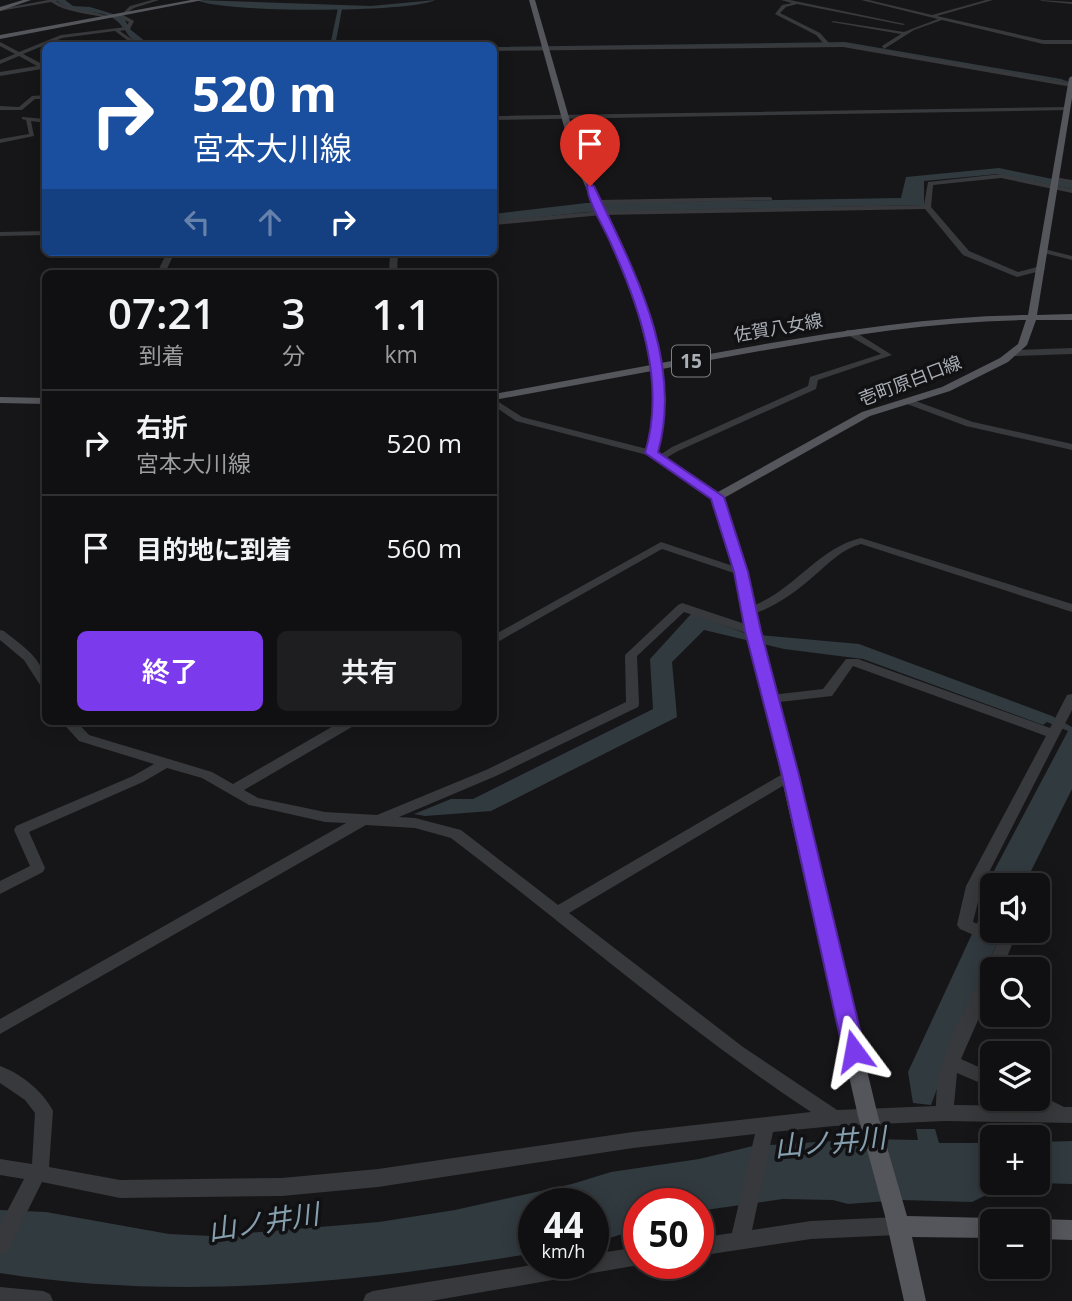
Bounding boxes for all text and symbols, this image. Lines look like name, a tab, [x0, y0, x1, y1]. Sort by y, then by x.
text: 520 m	[192, 60, 337, 126]
icon: right	[77, 70, 168, 161]
pin	[560, 114, 620, 186]
icon: arrive	[571, 125, 609, 163]
text: 宮本大川線	[192, 126, 352, 169]
icon: left	[178, 203, 216, 241]
icon: ahead	[251, 203, 289, 241]
icon: right	[324, 203, 362, 241]
text: 07:21	[108, 284, 216, 341]
text: 3	[281, 284, 306, 341]
text: 1.1	[371, 285, 431, 342]
street label: 佐賀八女線	[732, 307, 824, 347]
text: km	[385, 338, 418, 370]
text: 到着	[139, 339, 185, 371]
text: 分	[282, 339, 305, 371]
road number: 15	[672, 346, 710, 376]
street label: 壱町原白口線	[855, 349, 965, 411]
text: 右折	[136, 409, 188, 445]
icon: right	[77, 424, 115, 462]
text: 520 m	[387, 425, 462, 461]
text: 宮本大川線	[136, 447, 251, 479]
icon: arrive	[77, 529, 115, 567]
text: 560 m	[387, 530, 462, 566]
text: 目的地に到着	[136, 531, 292, 567]
button: 終了	[77, 631, 263, 711]
button: 共有	[277, 631, 462, 711]
map controls	[980, 873, 1050, 1279]
button: sound	[980, 873, 1050, 943]
button: search	[980, 957, 1050, 1027]
position arrow	[817, 1014, 891, 1088]
button: layers	[980, 1041, 1050, 1111]
water label: 山ノ井川	[773, 1117, 890, 1165]
button: +	[980, 1125, 1050, 1195]
speed limit sign: 50	[623, 1188, 714, 1279]
water label: 山ノ井川	[205, 1193, 324, 1249]
text: 44	[543, 1201, 584, 1248]
button: −	[980, 1209, 1050, 1279]
text: km/h	[542, 1239, 585, 1263]

